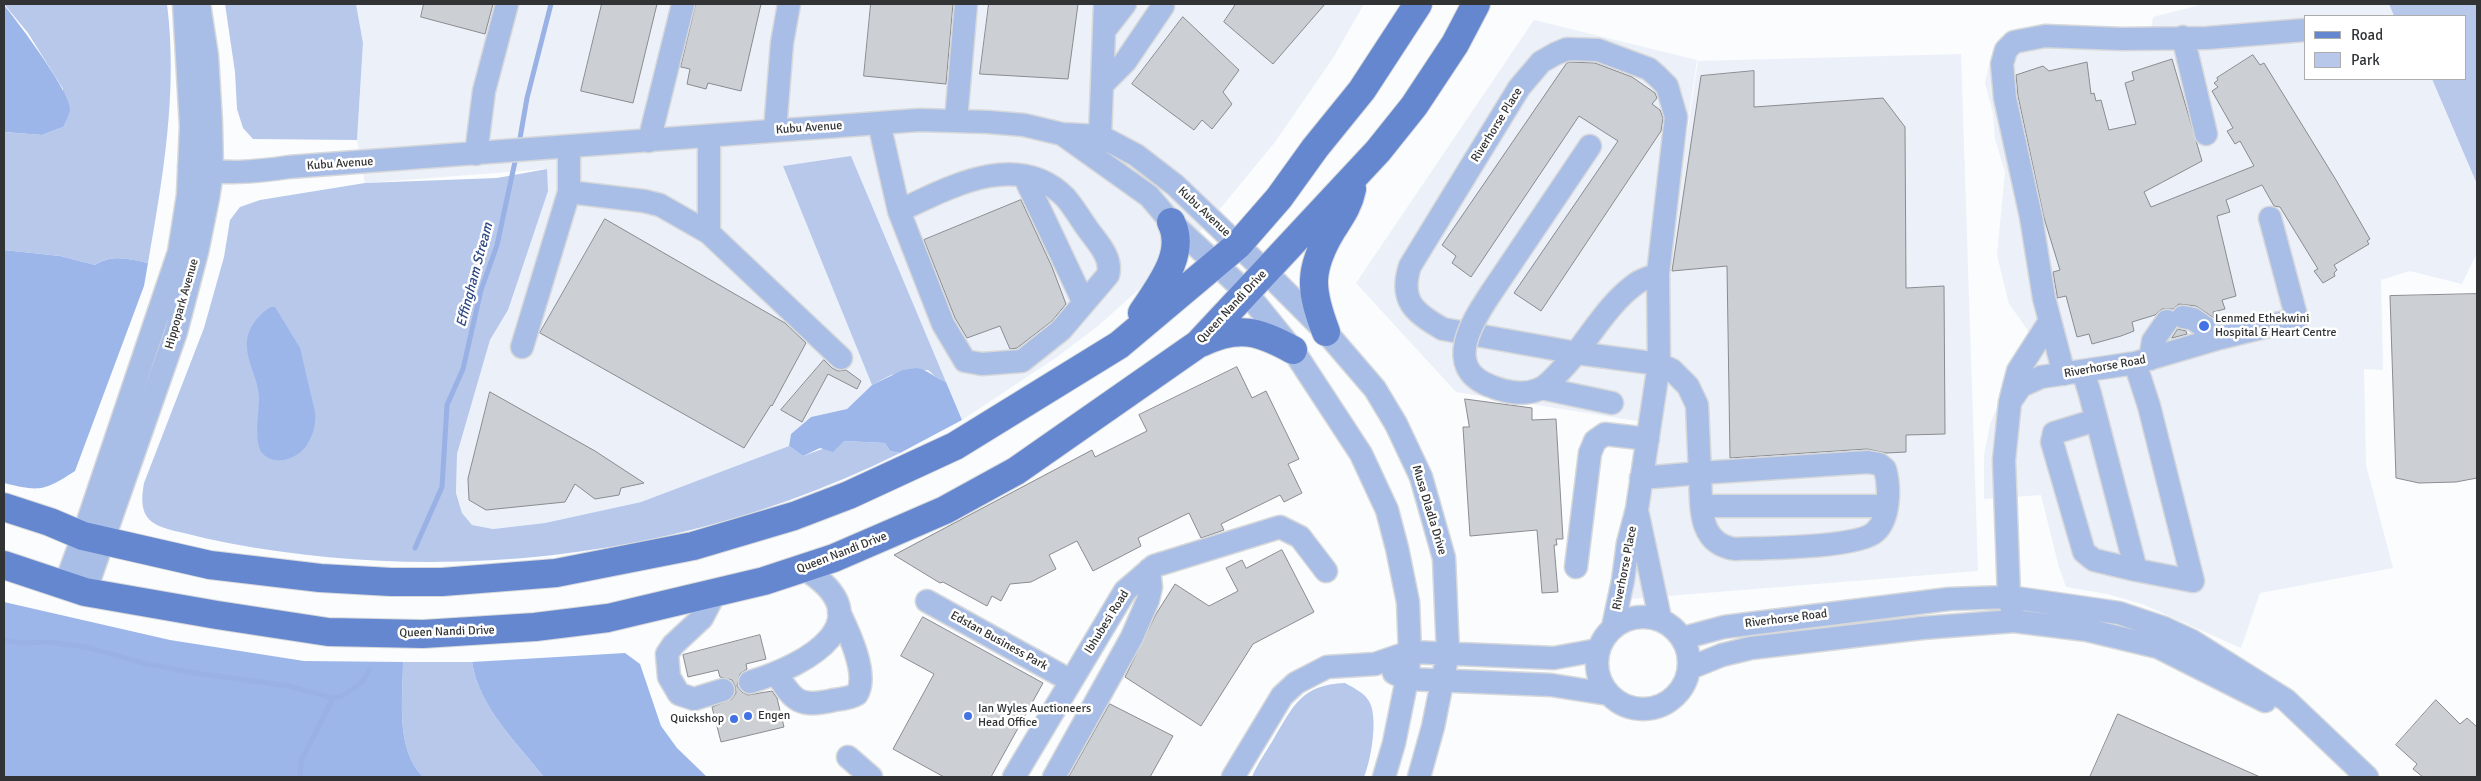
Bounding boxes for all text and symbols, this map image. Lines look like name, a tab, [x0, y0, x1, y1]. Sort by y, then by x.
legend	[2304, 15, 2466, 80]
text: Road	[2351, 26, 2383, 44]
text: Park	[2351, 51, 2380, 69]
street label: Riverhorse Place	[1468, 85, 1526, 165]
street label: Kubu Avenue	[775, 118, 843, 138]
street label: Kubu Avenue	[306, 154, 374, 174]
street label: Kubu Avenue	[1175, 184, 1233, 240]
water label: Effingham Stream	[453, 221, 497, 329]
street label: Hippopark Avenue	[162, 257, 202, 351]
street label: Queen Nandi Drive	[1194, 267, 1270, 347]
place label: Lenmed Ethekwini Hospital & Heart Centre	[2215, 312, 2336, 340]
marker: Lenmed Ethekwini Hospital & Heart Centre	[2197, 319, 2211, 333]
street label: Riverhorse Road	[2063, 353, 2147, 381]
street label: Musa Dladla Drive	[1409, 463, 1449, 557]
street label: Riverhorse Place	[1610, 525, 1640, 611]
street label: Queen Nandi Drive	[795, 529, 889, 577]
street label: Ibhubesi Road	[1082, 588, 1132, 656]
street label: Riverhorse Road	[1744, 607, 1828, 631]
street label: Edstan Business Park	[948, 608, 1050, 674]
street label: Queen Nandi Drive	[399, 623, 495, 641]
place label: Ian Wyles Auctioneers Head Office	[978, 702, 1091, 730]
place label: Engen	[758, 709, 790, 723]
marker: Engen	[742, 710, 754, 722]
marker: Ian Wyles Auctioneers Head Office	[962, 710, 974, 722]
place label: Quickshop	[670, 712, 724, 726]
marker: Quickshop	[728, 713, 740, 725]

